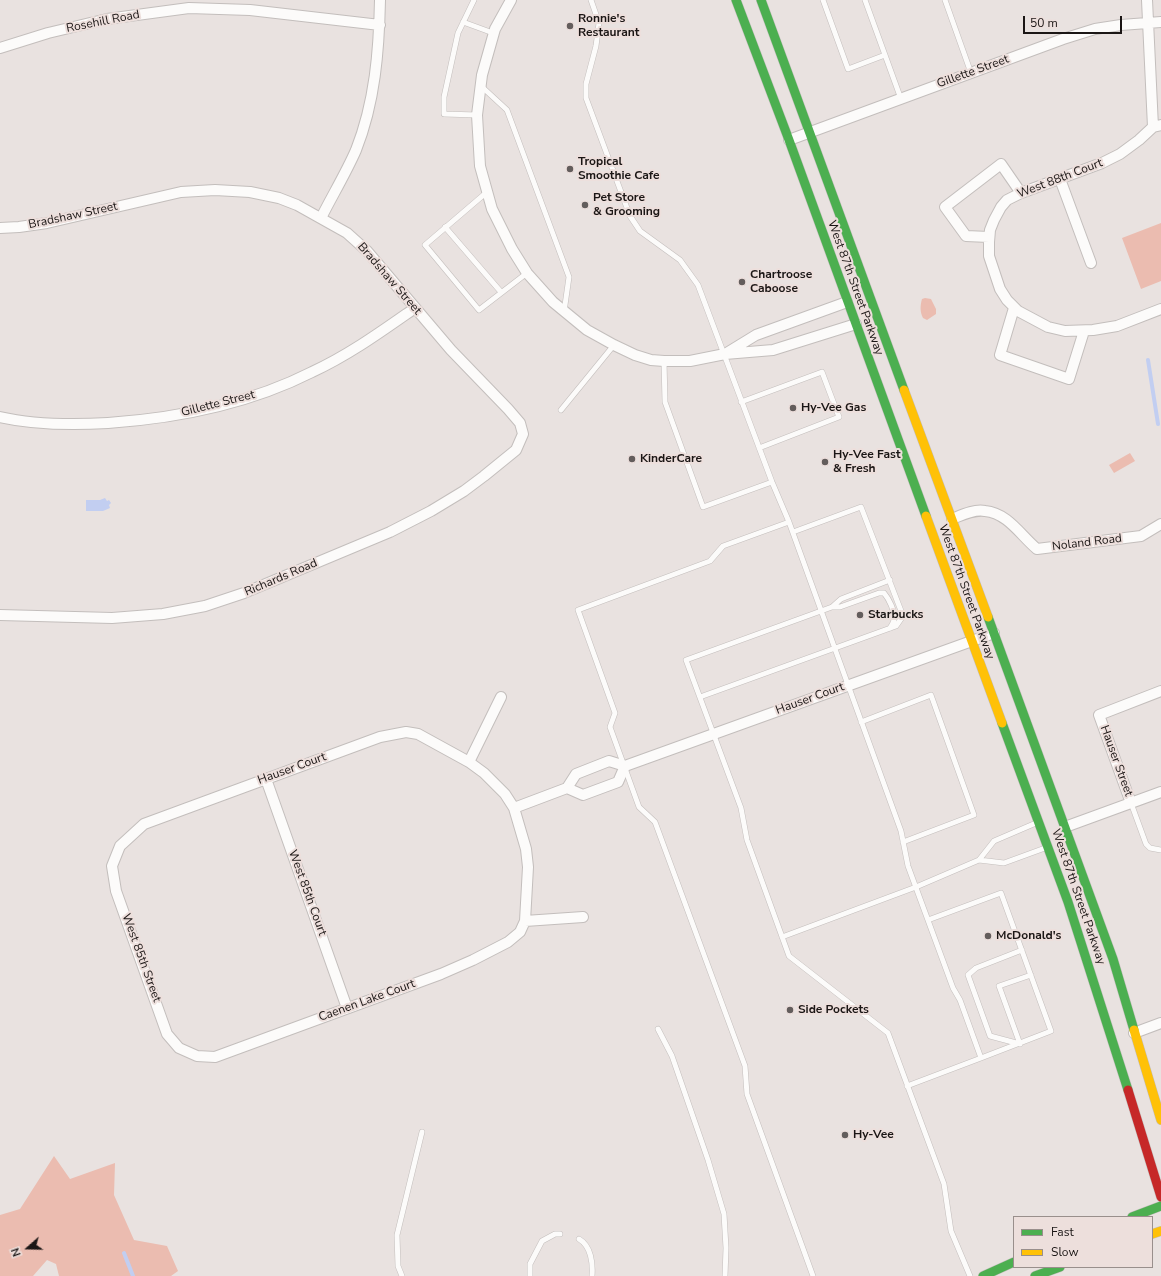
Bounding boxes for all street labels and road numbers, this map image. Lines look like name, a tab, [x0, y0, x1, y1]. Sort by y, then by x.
street label: Rosehill Road	[65, 8, 141, 36]
street label: Gillette Street	[935, 52, 1011, 92]
street label: West 88th Court	[1015, 156, 1105, 202]
street label: Bradshaw Street	[27, 200, 119, 232]
street label: West 87th Street Parkway	[824, 219, 886, 357]
street label: Bradshaw Street	[354, 240, 424, 318]
street label: Gillette Street	[180, 388, 256, 420]
street label: West 87th Street Parkway	[935, 523, 997, 661]
street label: Noland Road	[1051, 532, 1123, 554]
street label: Richards Road	[243, 556, 319, 600]
street label: Hauser Court	[774, 680, 846, 718]
street label: Hauser Street	[1096, 724, 1136, 798]
street label: Hauser Court	[256, 750, 328, 788]
street label: West 87th Street Parkway	[1048, 827, 1108, 967]
street label: West 85th Court	[285, 848, 329, 938]
street label: West 85th Street	[118, 912, 164, 1004]
street label: Caenen Lake Court	[317, 977, 417, 1025]

